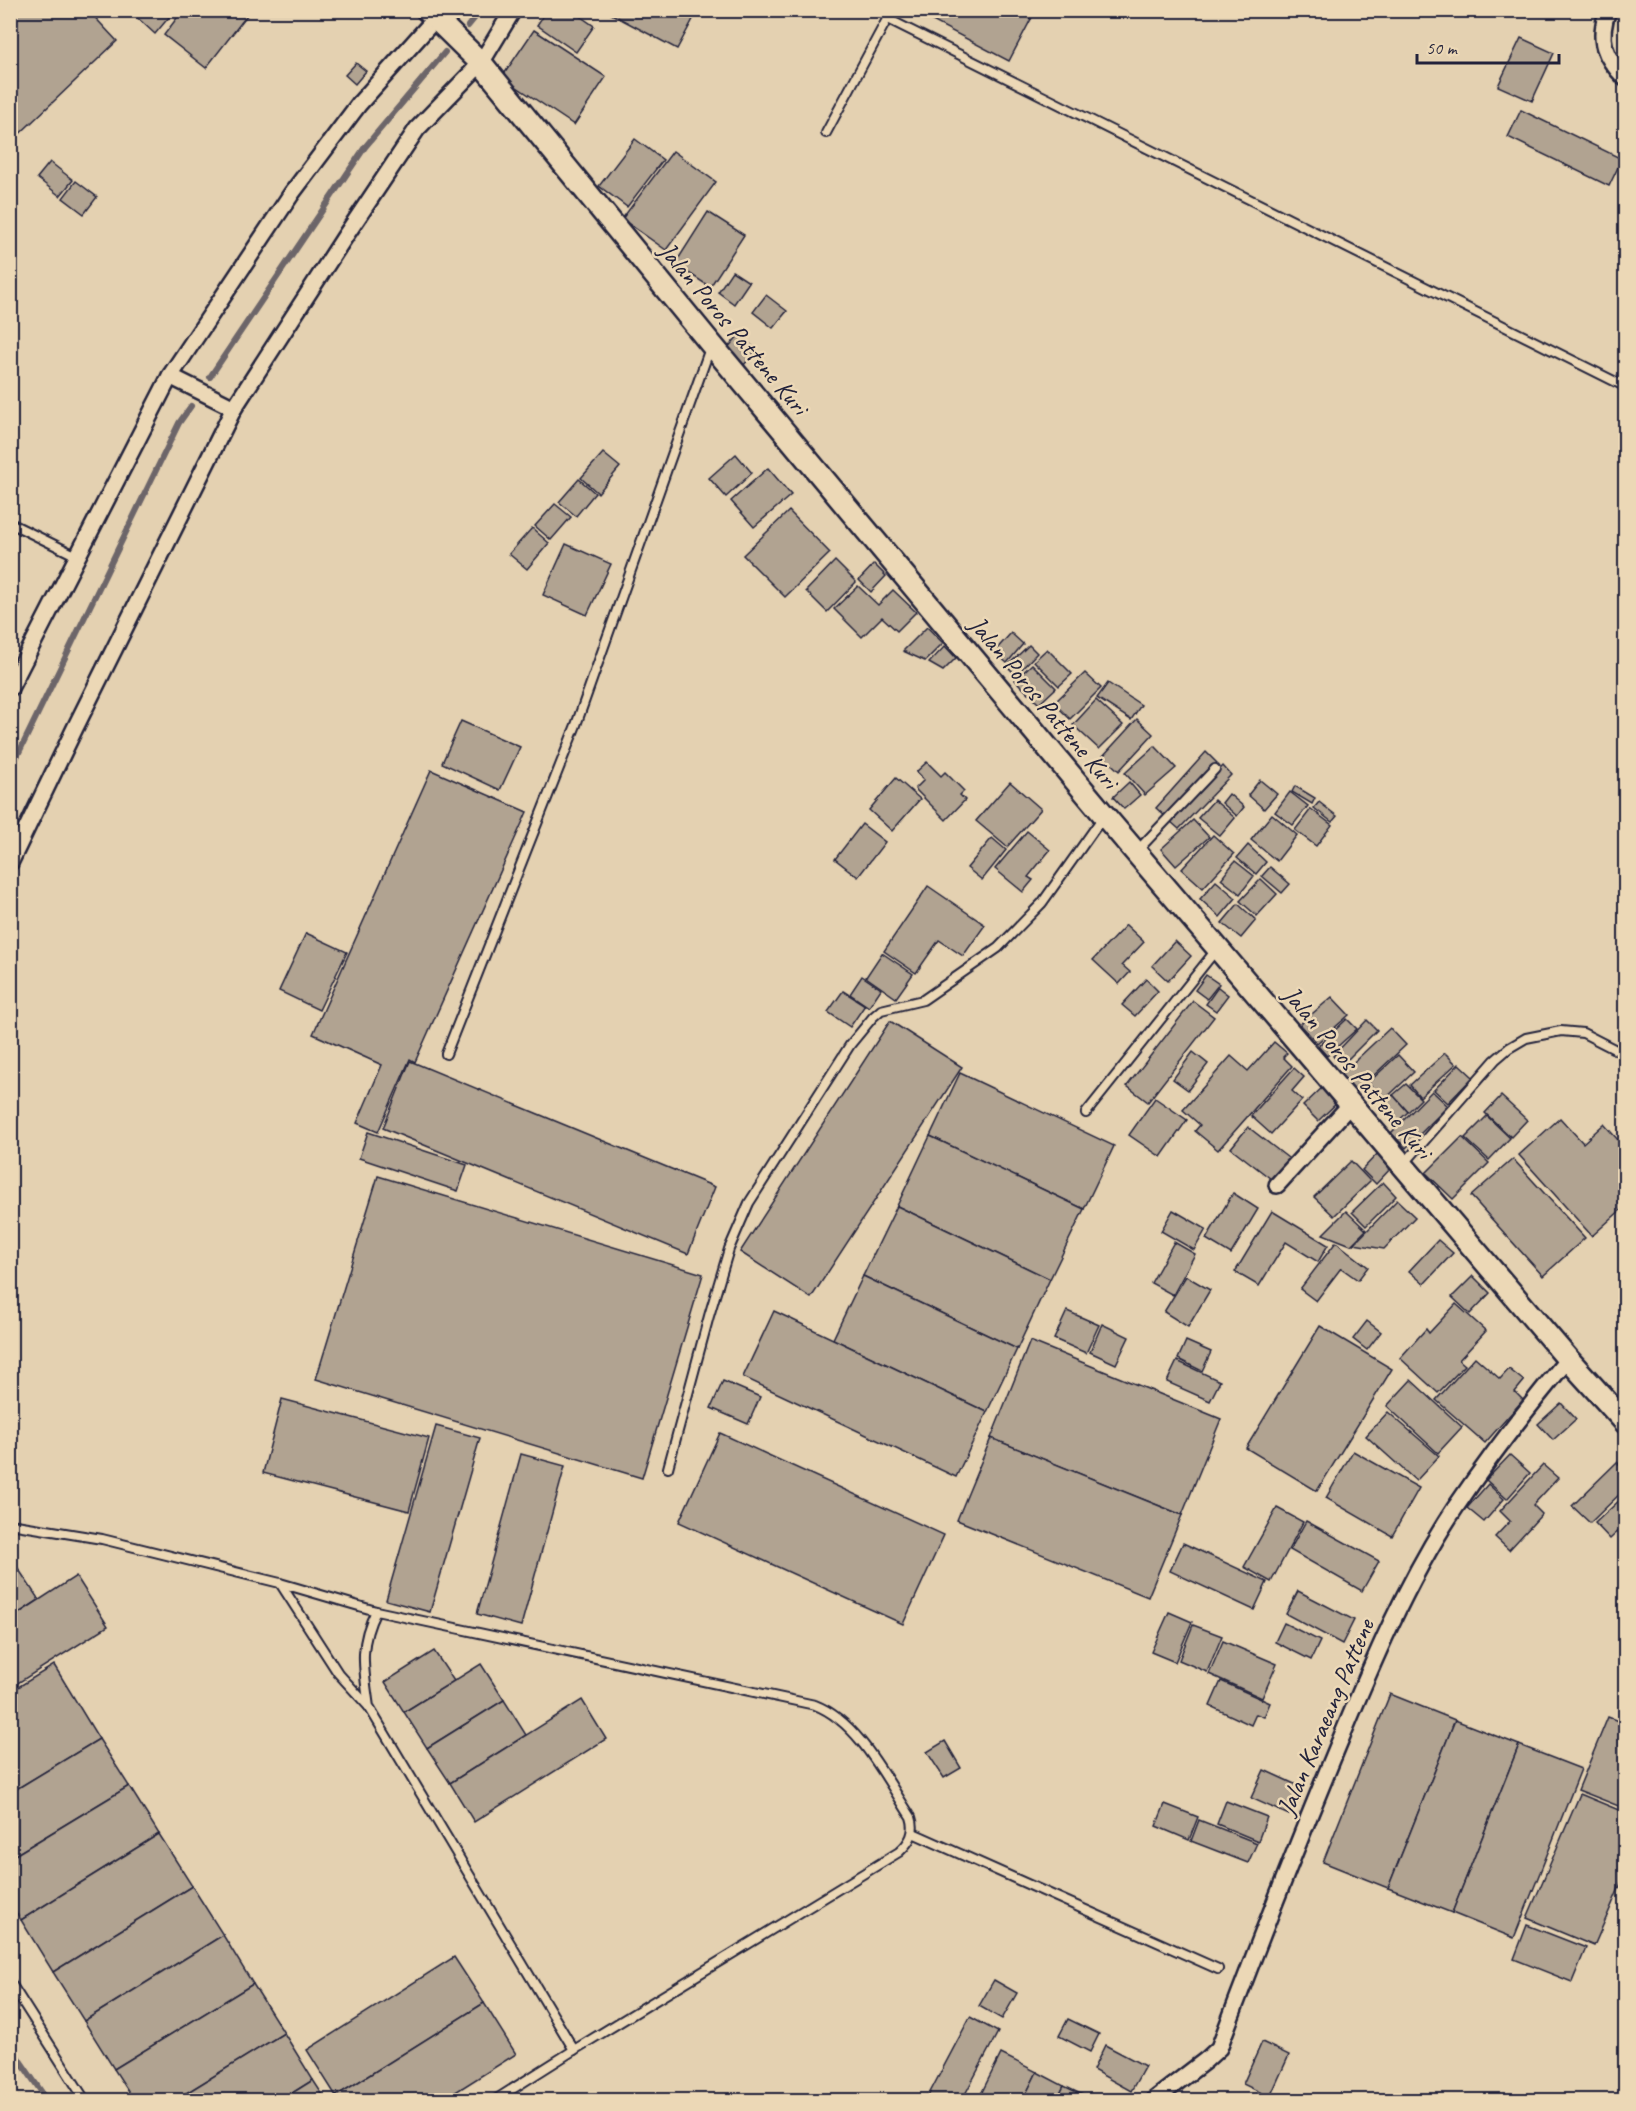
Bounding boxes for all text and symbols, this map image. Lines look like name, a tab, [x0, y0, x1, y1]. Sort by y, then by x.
scale bar	[1417, 27, 1560, 65]
text: 50 m	[1426, 37, 1459, 59]
street label: Jalan Poros Pattene Kuri	[650, 233, 818, 424]
street label: Jalan Poros Pattene Kuri	[960, 607, 1128, 798]
street label: Jalan Poros Pattene Kuri	[1274, 977, 1442, 1168]
street label: Jalan Karaeang Pattene	[1268, 1613, 1382, 1822]

